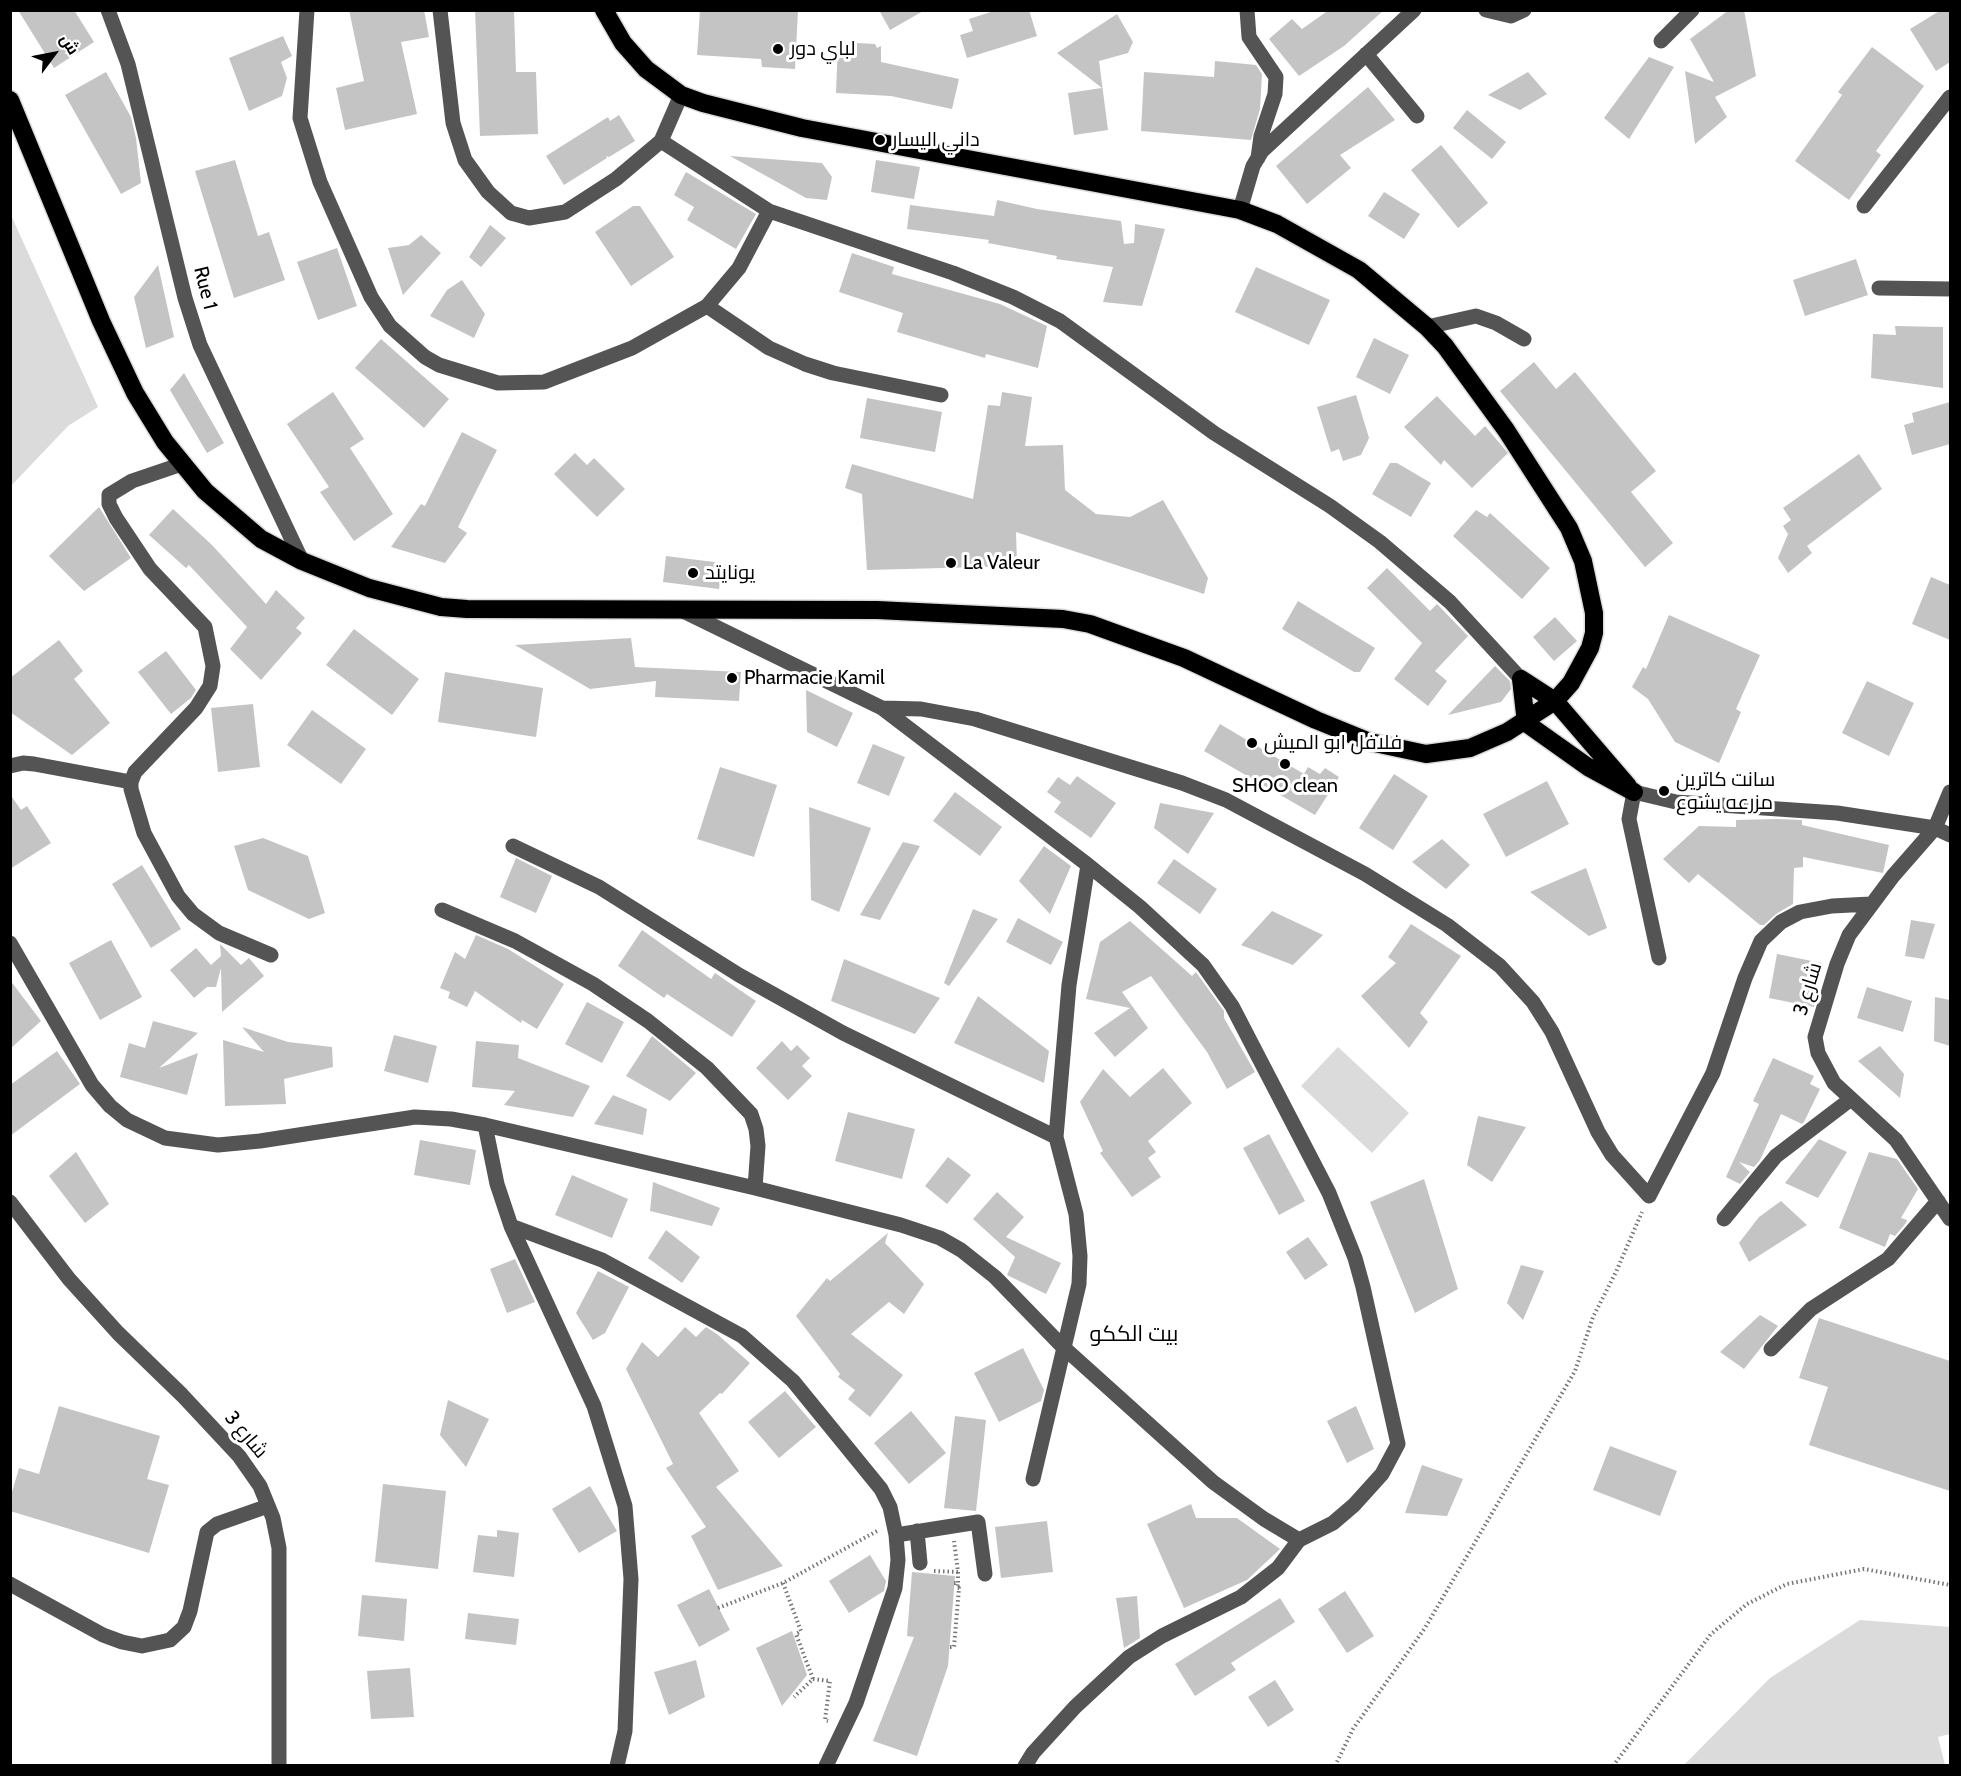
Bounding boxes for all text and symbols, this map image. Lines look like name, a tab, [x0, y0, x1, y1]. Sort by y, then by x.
north arrow	[24, 24, 84, 84]
text: ش	[56, 30, 83, 58]
place label: لباي دور	[790, 37, 856, 61]
marker: لباي دور	[771, 42, 785, 56]
place label: داني اليسار	[892, 128, 980, 152]
marker: داني اليسار	[873, 133, 887, 147]
street label: Rue 1	[188, 264, 222, 312]
place label: La Valeur	[963, 551, 1040, 575]
marker: La Valeur	[944, 556, 958, 570]
place label: يونايتد	[705, 561, 755, 585]
marker: يونايتد	[686, 566, 700, 580]
place label: Pharmacie Kamil	[744, 666, 885, 690]
marker: Pharmacie Kamil	[725, 671, 739, 685]
place label: فلافل ابو الميش	[1264, 731, 1402, 755]
marker: فلافل ابو الميش	[1245, 736, 1259, 750]
marker: SHOO clean	[1278, 757, 1292, 771]
place label: سانت كاترين مزرعه يشوع	[1676, 768, 1775, 815]
place label: SHOO clean	[1232, 774, 1338, 798]
marker: سانت كاترين مزرعه يشوع	[1657, 784, 1671, 798]
street label: شارع 3	[1789, 960, 1827, 1018]
district label: بيت الككو	[1090, 1322, 1178, 1348]
street label: شارع 3	[219, 1407, 273, 1463]

